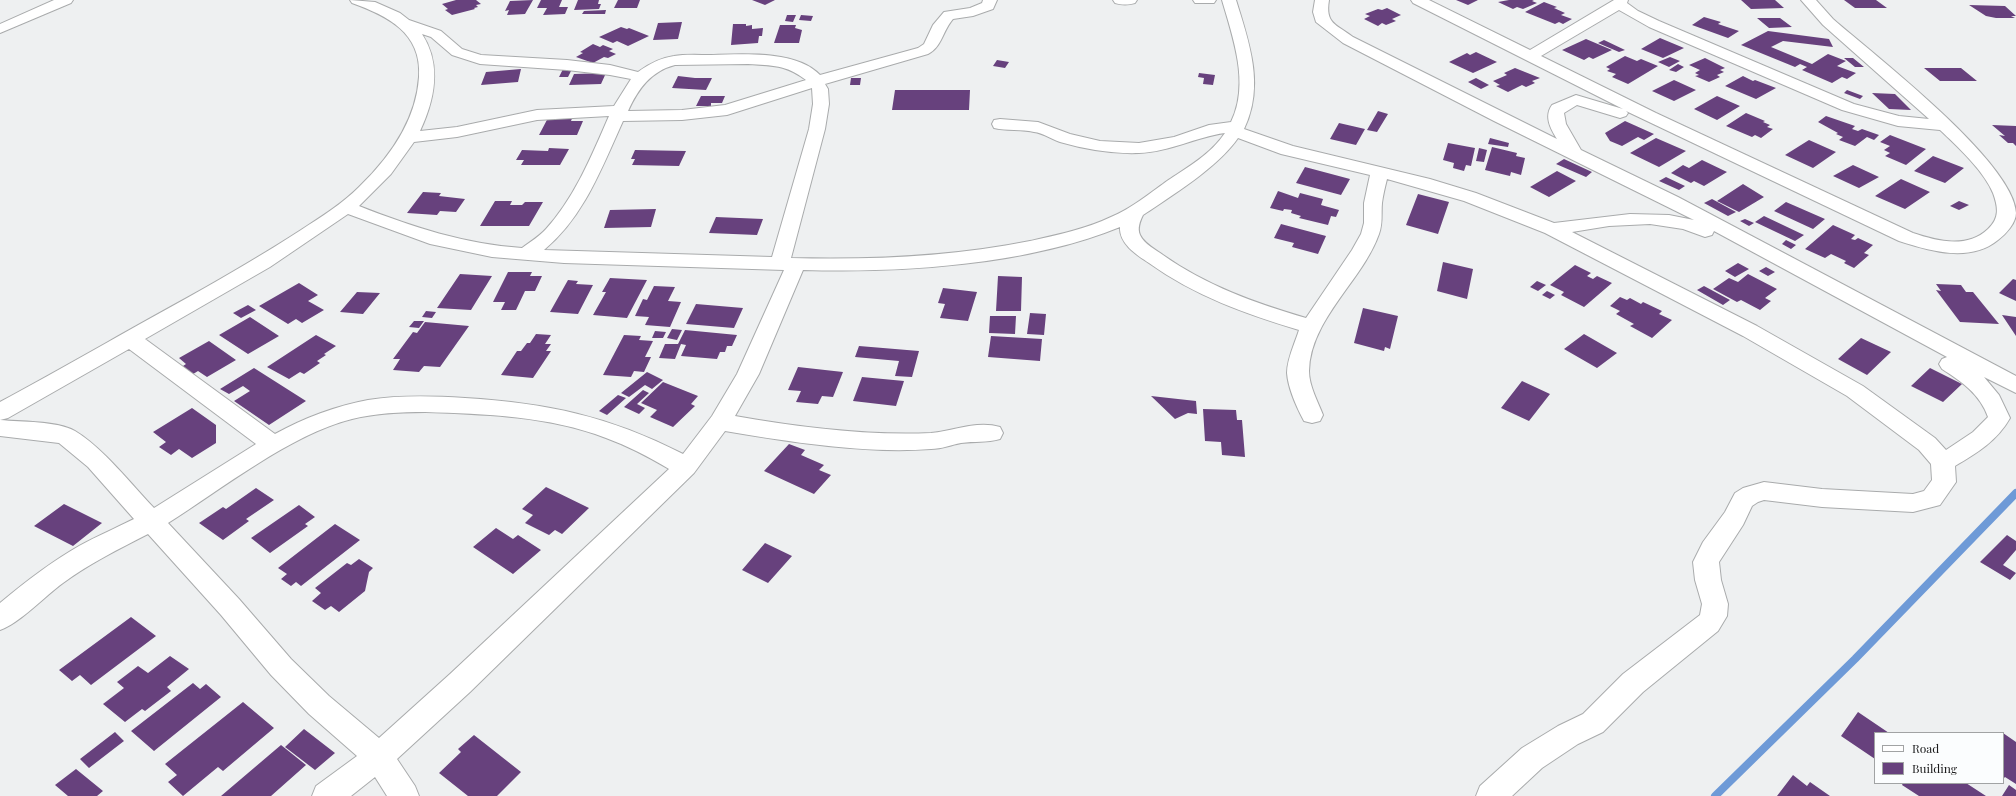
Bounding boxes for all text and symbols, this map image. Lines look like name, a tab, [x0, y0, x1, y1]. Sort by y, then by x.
legend	[1874, 732, 2004, 784]
text: Road	[1912, 740, 1939, 756]
text: Building	[1912, 760, 1957, 776]

